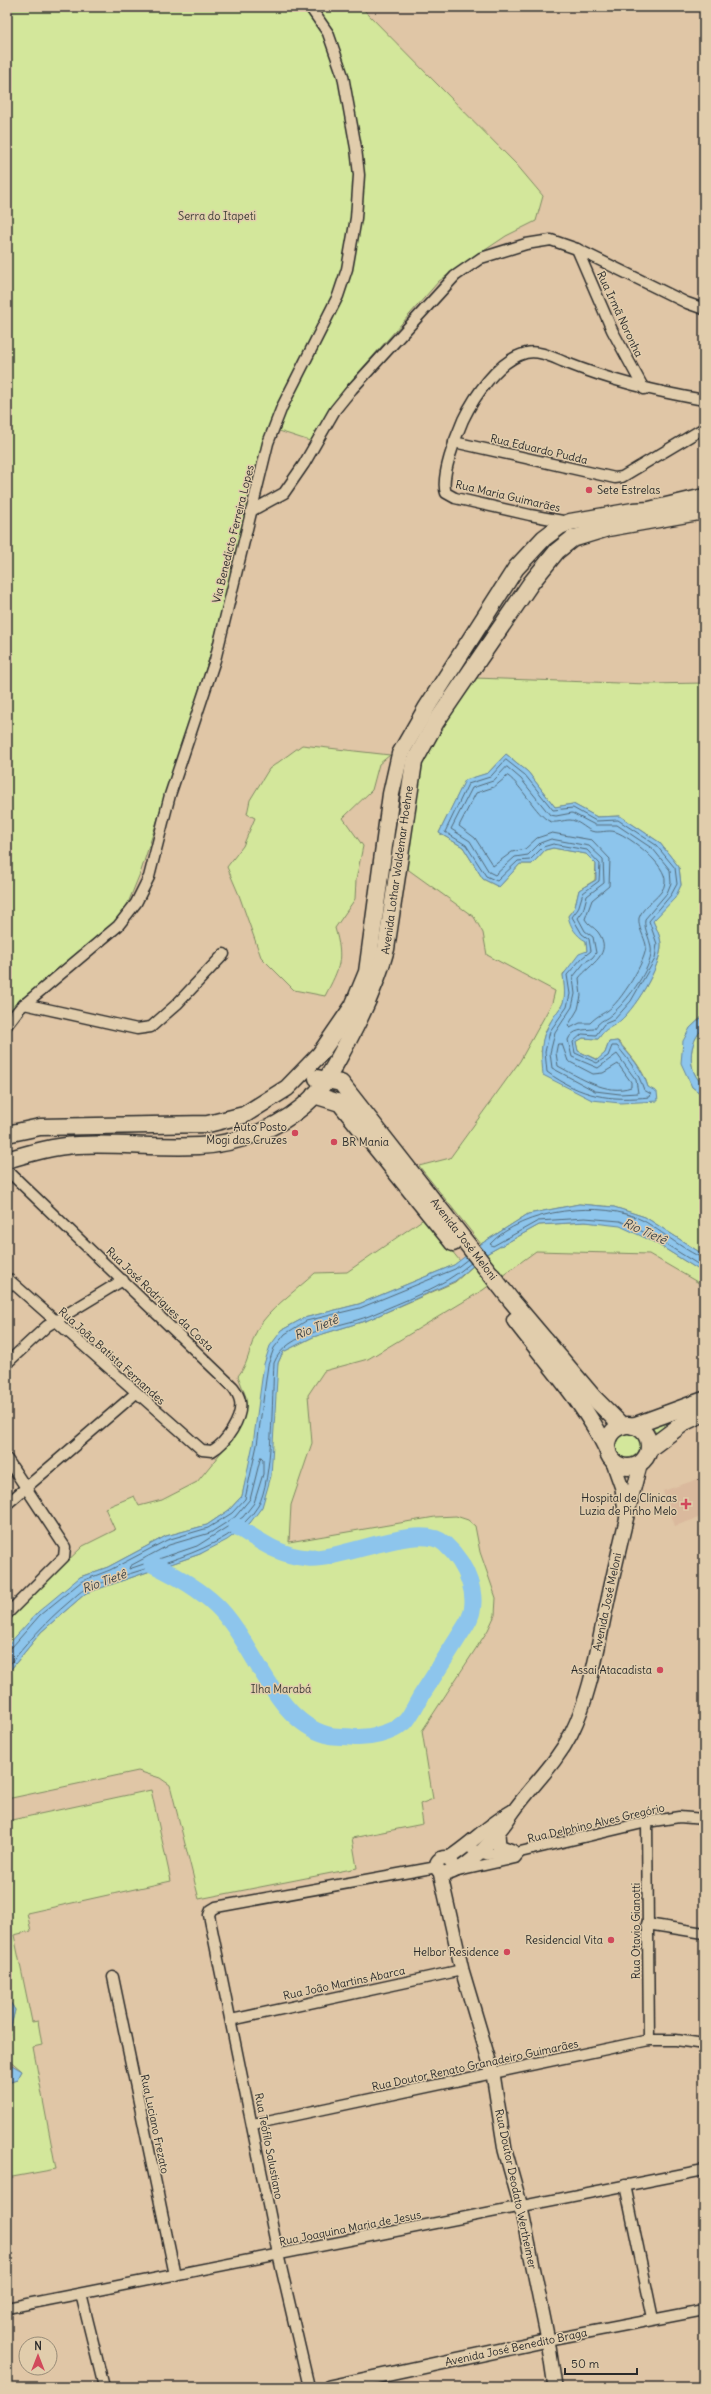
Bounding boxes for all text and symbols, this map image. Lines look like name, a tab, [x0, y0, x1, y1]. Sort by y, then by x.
park label: Serra do Itapeti	[178, 209, 256, 223]
street label: Rua Irmã Noronha	[594, 269, 646, 359]
street label: Rua Eduardo Pudda	[489, 431, 589, 467]
street label: Via Benedicto Ferreira Lopes	[209, 464, 257, 604]
street label: Rua Maria Guimarães	[454, 477, 562, 515]
place label: Sete Estrelas	[597, 483, 660, 497]
marker: Sete Estrelas	[584, 485, 594, 495]
street label: Avenida Lothar Waldemar Hoehne	[378, 785, 416, 955]
place label: Auto Posto Mogi das Cruzes	[206, 1120, 287, 1147]
marker: Auto Posto Mogi das Cruzes	[290, 1128, 300, 1138]
place label: BR Mania	[342, 1135, 389, 1149]
marker: BR Mania	[329, 1137, 339, 1147]
street label: Avenida José Meloni	[428, 1195, 500, 1283]
water label: Rio Tietê	[621, 1215, 670, 1248]
street label: Rua José Rodrigues da Costa	[103, 1244, 217, 1354]
street label: Rua João Batista Fernandes	[56, 1304, 168, 1408]
water label: Rio Tietê	[292, 1311, 341, 1343]
place label: Hospital de Clínicas Luzia de Pinho Melo	[579, 1491, 677, 1518]
marker: Hospital de Clínicas Luzia de Pinho Melo	[680, 1498, 692, 1510]
street label: Avenida José Meloni	[590, 1552, 624, 1652]
water label: Rio Tietê	[80, 1566, 129, 1596]
place label: Assaí Atacadista	[571, 1663, 652, 1677]
marker: Assaí Atacadista	[655, 1665, 665, 1675]
park label: Ilha Marabá	[251, 1682, 311, 1696]
street label: Rua Delphino Alves Gregório	[526, 1800, 666, 1846]
street label: Rua Otavio Gianotti	[629, 1883, 643, 1979]
place label: Residencial Vita	[525, 1933, 603, 1947]
marker: Residencial Vita	[606, 1935, 616, 1945]
place label: Helbor Residence	[413, 1945, 499, 1959]
marker: Helbor Residence	[502, 1947, 512, 1957]
street label: Rua João Martins Abarca	[282, 1963, 406, 2003]
street label: Rua Doutor Renato Granadeiro Guimarães	[370, 2036, 580, 2094]
street label: Rua Luciano Frezato	[138, 2073, 172, 2175]
street label: Rua Teófilo Salustiano	[252, 2092, 286, 2200]
street label: Rua Doutor Deodato Wertheimer	[492, 2108, 540, 2271]
street label: Rua Joaquina Maria de Jesus	[278, 2207, 422, 2249]
street label: Avenida José Benedito Braga	[444, 2325, 588, 2369]
north arrow	[18, 2336, 58, 2376]
text: N	[34, 2339, 42, 2353]
scale bar	[565, 2350, 637, 2376]
text: 50 m	[571, 2356, 600, 2371]

